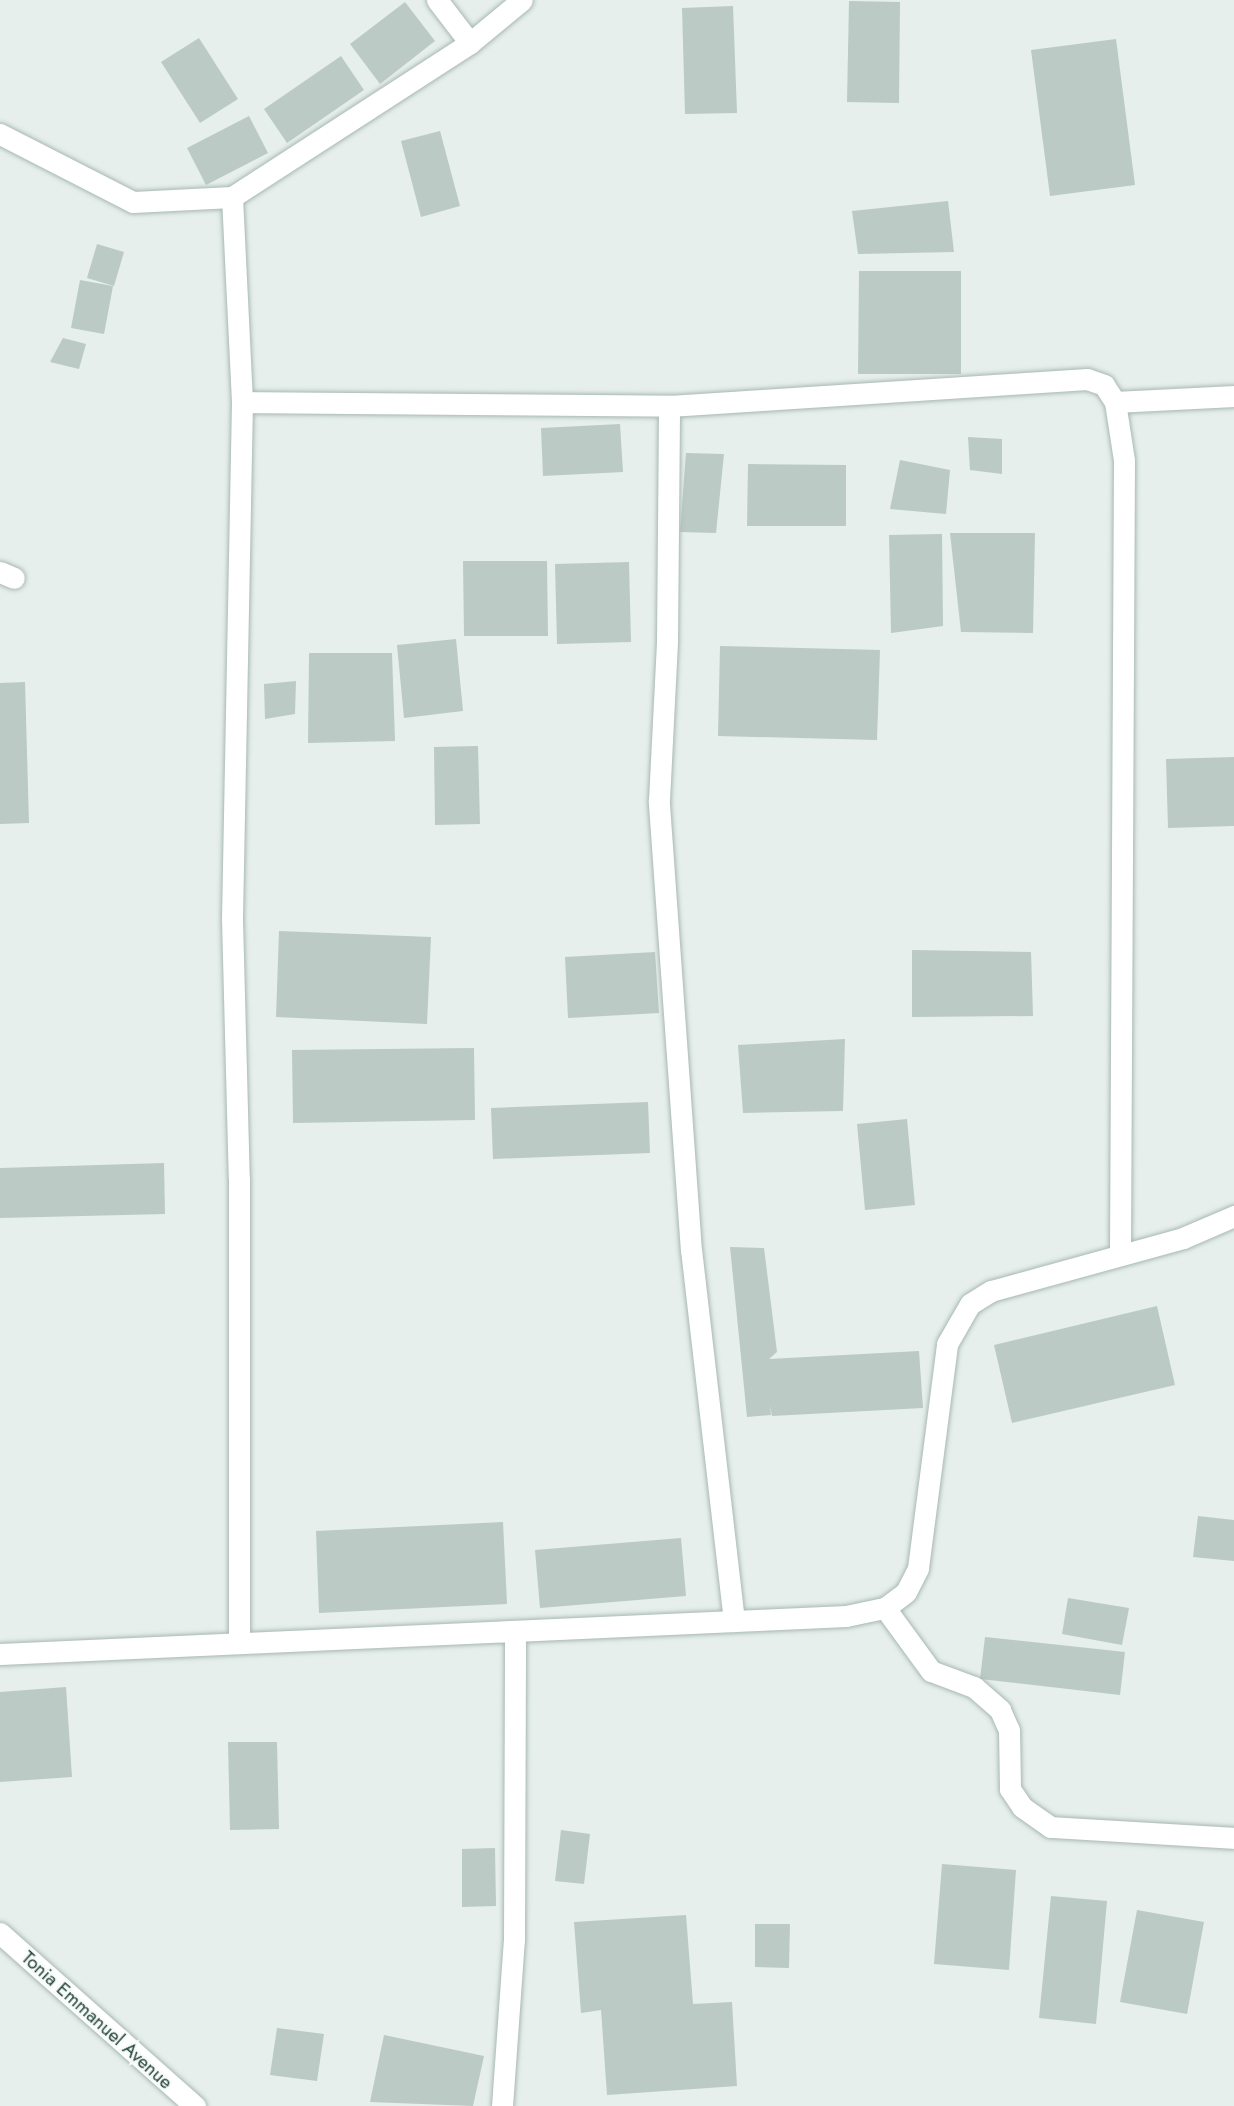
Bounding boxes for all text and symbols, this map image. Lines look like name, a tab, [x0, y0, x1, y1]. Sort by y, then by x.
street label: Tonia Emmanuel Avenue	[17, 1946, 177, 2094]

